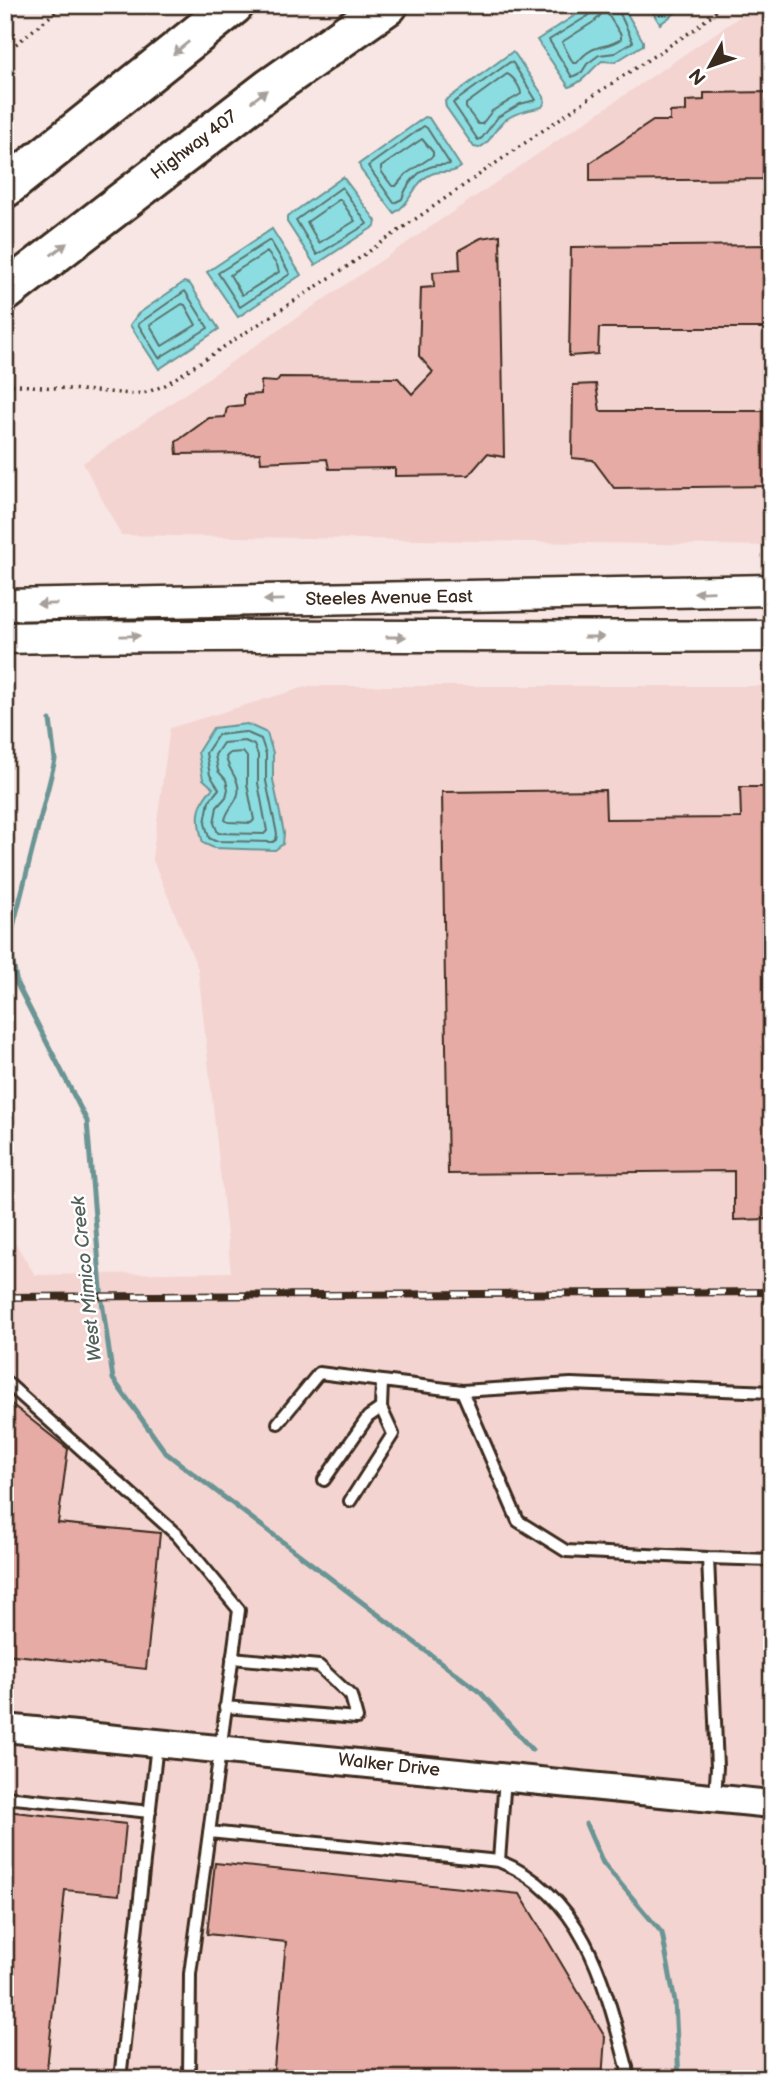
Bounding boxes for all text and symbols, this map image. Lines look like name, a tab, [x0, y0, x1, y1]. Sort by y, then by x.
north arrow	[676, 32, 746, 102]
one-way arrow	[172, 40, 190, 54]
text: N	[685, 63, 712, 89]
one-way arrow	[250, 89, 268, 103]
street label: Highway 407	[147, 106, 241, 184]
one-way arrow	[50, 243, 68, 257]
street label: Steeles Avenue East	[305, 586, 473, 610]
one-way arrow	[692, 586, 714, 598]
one-way arrow	[263, 594, 285, 606]
one-way arrow	[36, 598, 58, 610]
one-way arrow	[119, 630, 141, 642]
one-way arrow	[385, 631, 407, 642]
one-way arrow	[584, 632, 606, 643]
water label: West Mimico Creek	[67, 1194, 107, 1363]
street label: Walker Drive	[337, 1749, 441, 1781]

